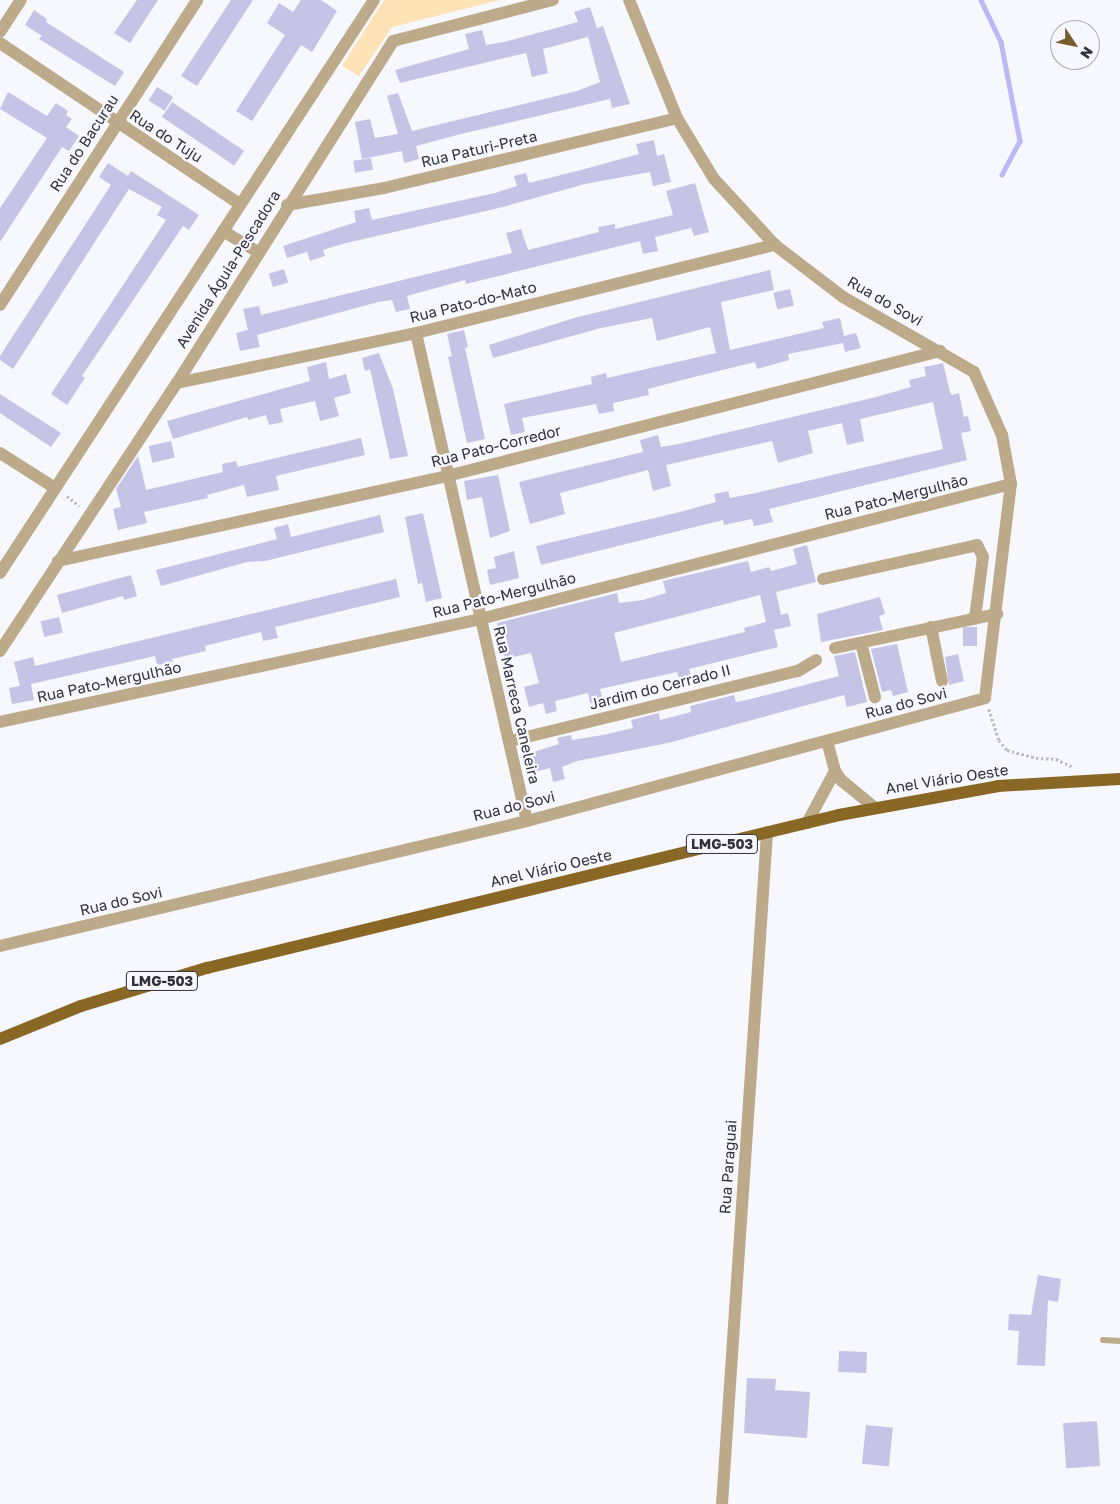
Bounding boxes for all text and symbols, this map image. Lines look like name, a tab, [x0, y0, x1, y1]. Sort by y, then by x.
north arrow	[1050, 20, 1100, 70]
text: N	[1077, 44, 1097, 62]
street label: Rua do Bacurau	[46, 91, 122, 195]
street label: Rua do Tuju	[126, 106, 206, 166]
street label: Rua Paturi-Preta	[419, 127, 539, 171]
street label: Avenida Águia-Pescadora	[172, 187, 284, 351]
street label: Rua do Sovi	[844, 272, 926, 330]
street label: Rua Pato-do-Mato	[408, 278, 538, 326]
street label: Rua Pato-Corredor	[429, 421, 563, 471]
street label: Rua Pato-Mergulhão	[823, 470, 969, 524]
street label: Rua Pato-Mergulhão	[431, 568, 577, 622]
street label: Rua Marreca Caneleira	[490, 624, 544, 786]
street label: Rua Pato-Mergulhão	[35, 658, 183, 706]
street label: Jardim do Cerrado II	[587, 661, 733, 713]
street label: Rua do Sovi	[863, 683, 949, 723]
street label: Anel Viário Oeste	[884, 760, 1010, 798]
street label: Rua do Sovi	[471, 787, 557, 825]
road number: LMG-503	[686, 832, 758, 856]
street label: Anel Viário Oeste	[488, 845, 614, 891]
street label: Rua do Sovi	[78, 883, 164, 919]
road number: LMG-503	[126, 969, 198, 992]
street label: Rua Paraguai	[716, 1119, 740, 1215]

